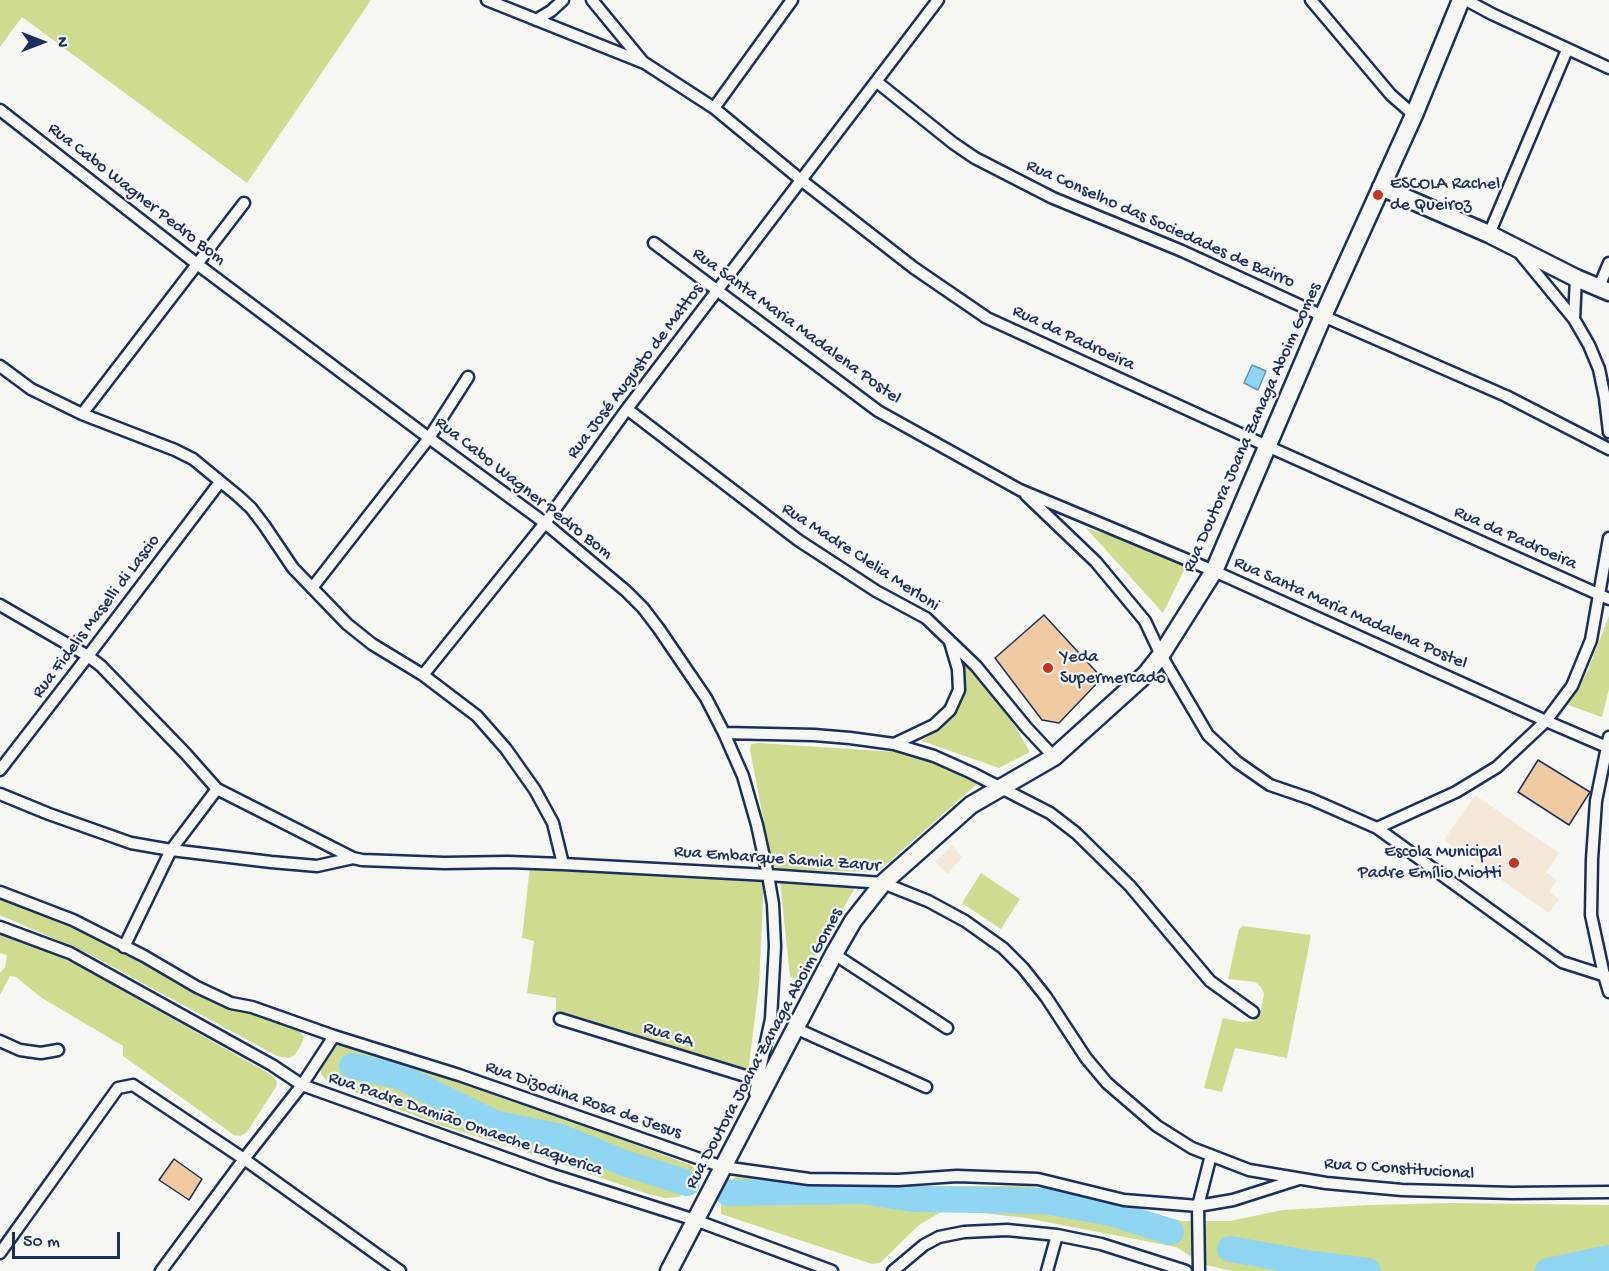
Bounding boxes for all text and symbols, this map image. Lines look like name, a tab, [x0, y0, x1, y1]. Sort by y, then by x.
north arrow	[12, 12, 72, 72]
text: N	[51, 37, 70, 47]
street label: Rua Cabo Wagner Pedro Bom	[43, 119, 229, 271]
street label: Rua Conselho das Sociedades de Bairro	[1022, 156, 1298, 294]
place label: ESCOLA Rachel de Queiroz	[1390, 174, 1500, 216]
marker: ESCOLA Rachel de Queiroz	[1371, 188, 1385, 202]
street label: Rua Santa Maria Madalena Postel	[687, 244, 905, 410]
street label: Rua José Augusto de Mattos	[563, 280, 709, 464]
street label: Rua Doutora Joana Zanaga Aboim Gomes	[1179, 280, 1327, 576]
street label: Rua da Padroeira	[1008, 301, 1138, 377]
street label: Rua Cabo Wagner Pedro Bom	[430, 413, 616, 565]
street label: Rua Madre Clelia Merloni	[777, 499, 943, 617]
street label: Rua da Padroeira	[1450, 502, 1580, 576]
street label: Rua Fidelis Maselli di Lascio	[28, 531, 166, 703]
street label: Rua Santa Maria Madalena Postel	[1230, 553, 1470, 675]
place label: Yeda Supermercado	[1060, 647, 1166, 690]
marker: Yeda Supermercado	[1041, 661, 1055, 675]
street label: Rua Embarque Samia Zarur	[673, 842, 881, 878]
place label: Escola Municipal Padre Emílio Miotti	[1358, 842, 1502, 884]
marker: Escola Municipal Padre Emílio Miotti	[1507, 856, 1521, 870]
street label: Rua Doutora Joana Zanaga Aboim Gomes	[681, 905, 849, 1193]
street label: Rua 6A	[640, 1018, 696, 1054]
street label: Rua Dizodina Rosa de Jesus	[482, 1057, 684, 1145]
street label: Rua Padre Damião Omaeche Laquerica	[325, 1068, 605, 1182]
street label: Rua O Constitucional	[1323, 1154, 1475, 1186]
scale bar	[15, 1220, 123, 1258]
text: 50 m	[23, 1232, 60, 1253]

